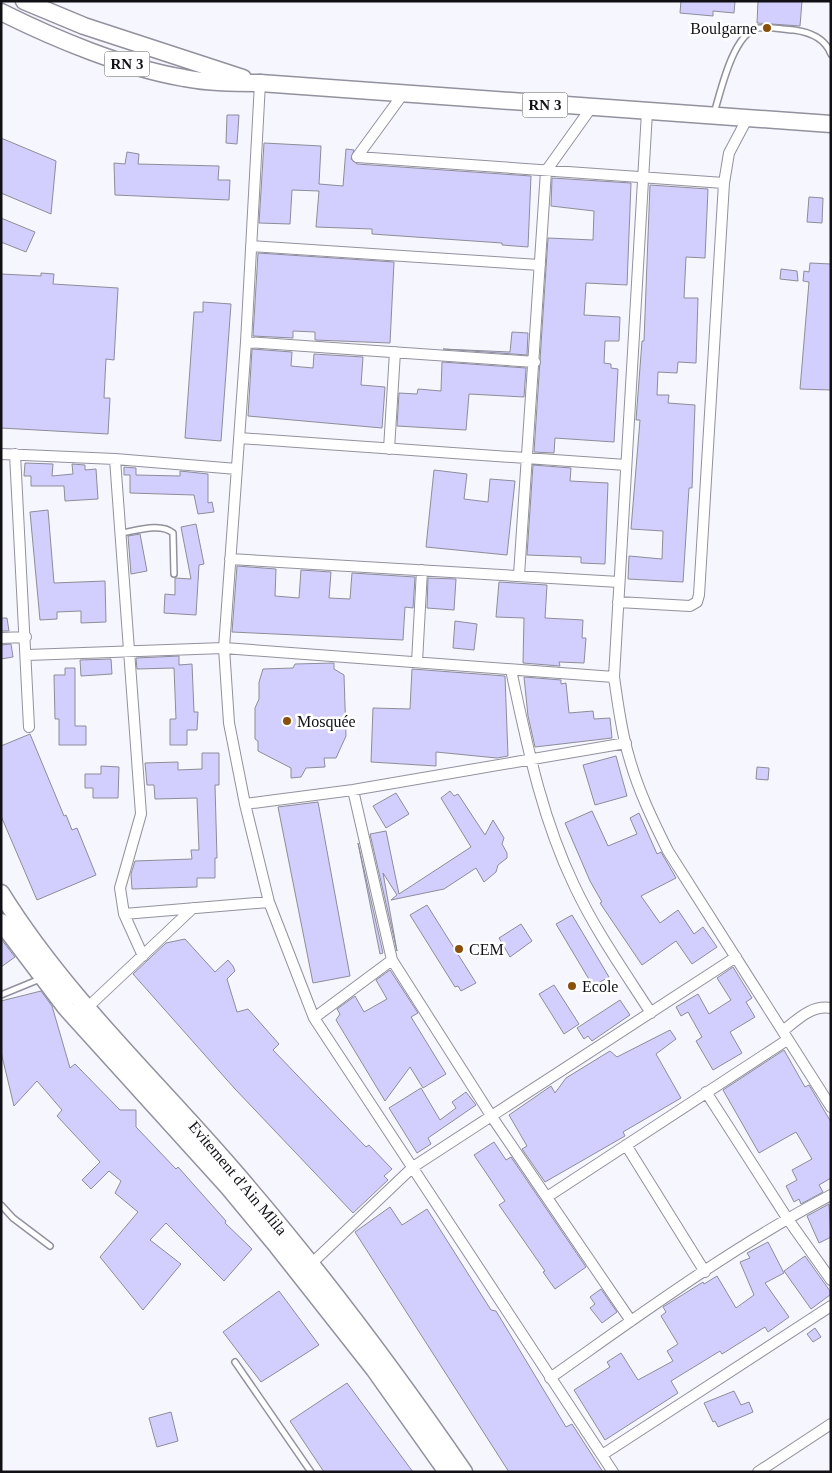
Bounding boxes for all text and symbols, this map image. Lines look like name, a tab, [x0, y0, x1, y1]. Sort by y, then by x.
place label: Boulgarne	[690, 20, 757, 38]
marker: Boulgarne	[761, 22, 773, 34]
road number: RN 3	[104, 52, 150, 76]
road number: RN 3	[522, 92, 568, 118]
place label: Mosquée	[297, 713, 356, 731]
marker: Mosquée	[281, 715, 293, 727]
place label: CEM	[469, 941, 504, 958]
marker: CEM	[453, 943, 465, 955]
place label: Ecole	[582, 978, 618, 995]
marker: Ecole	[566, 980, 578, 992]
street label: Evitement d'Ain Mlila	[185, 1118, 291, 1238]

